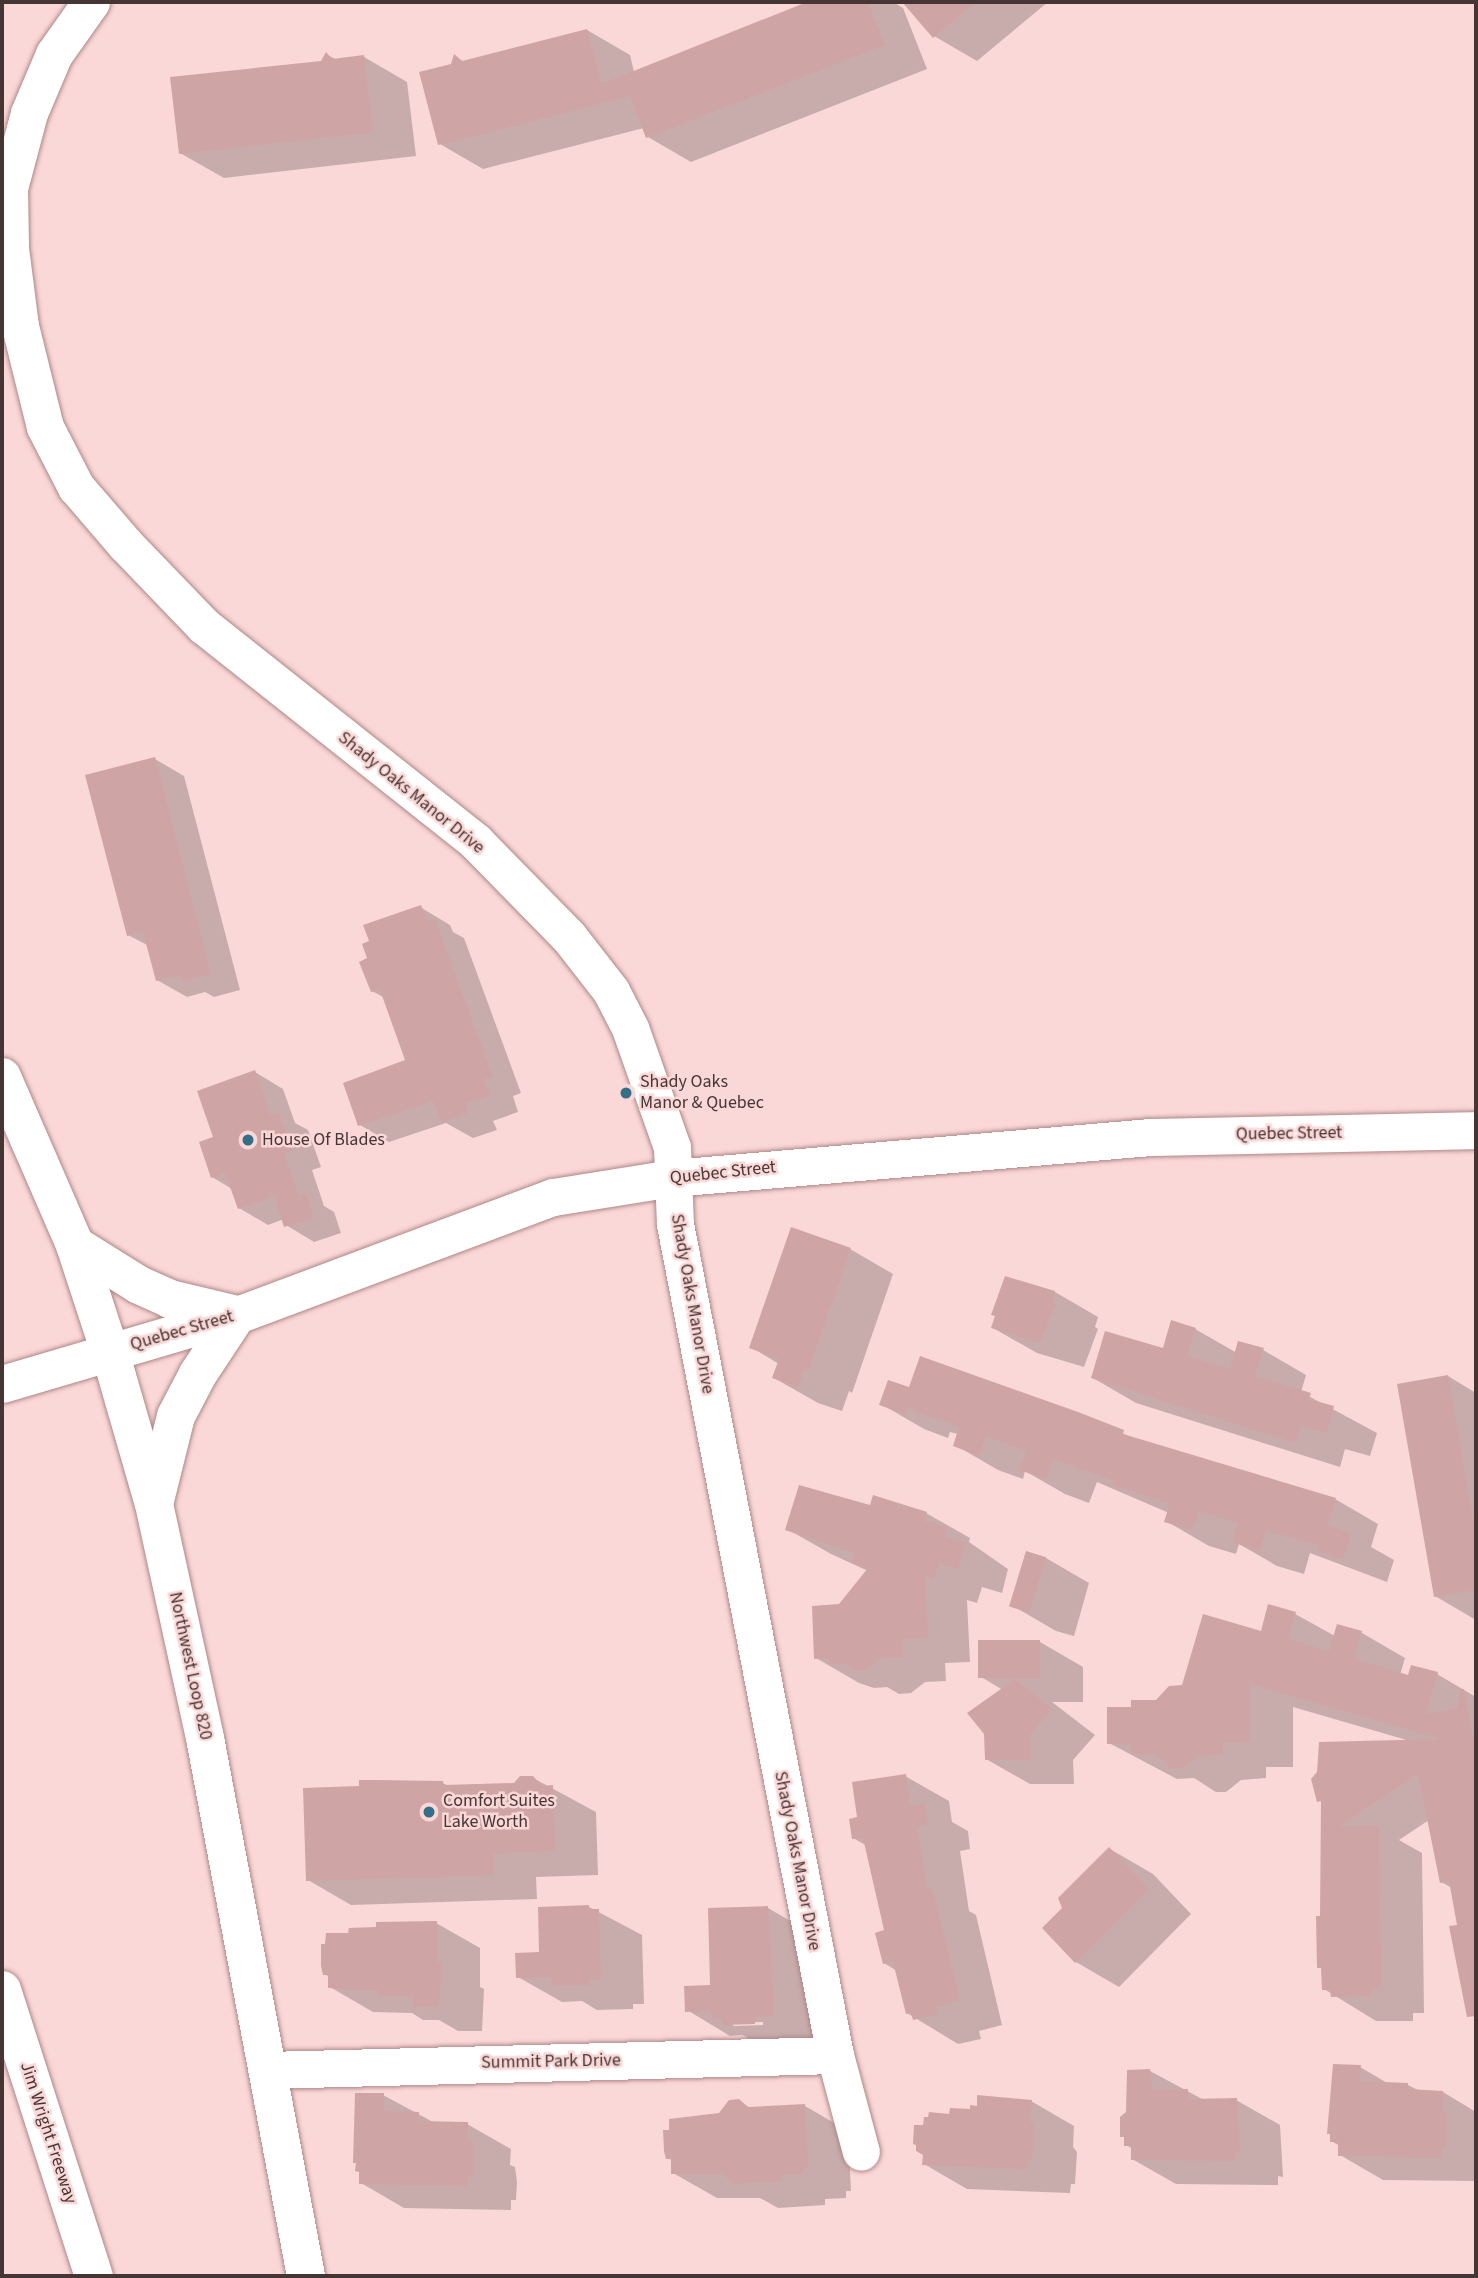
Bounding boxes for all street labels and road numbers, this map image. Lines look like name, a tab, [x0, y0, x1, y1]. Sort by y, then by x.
street label: Shady Oaks Manor Drive	[333, 727, 489, 859]
street label: Quebec Street	[1236, 1122, 1342, 1146]
street label: Quebec Street	[669, 1157, 777, 1189]
street label: Shady Oaks Manor Drive	[666, 1212, 718, 1396]
street label: Quebec Street	[128, 1306, 236, 1356]
street label: Northwest Loop 820	[164, 1590, 216, 1742]
street label: Shady Oaks Manor Drive	[769, 1770, 825, 1952]
street label: Summit Park Drive	[481, 2050, 621, 2074]
street label: Jim Wright Freeway	[15, 2059, 81, 2207]

